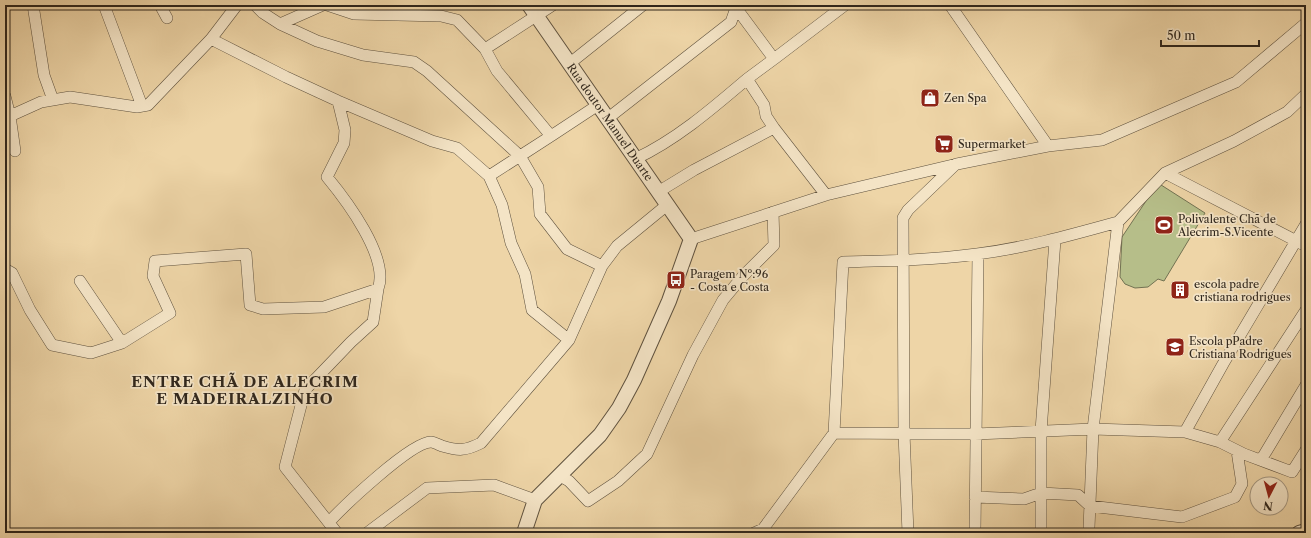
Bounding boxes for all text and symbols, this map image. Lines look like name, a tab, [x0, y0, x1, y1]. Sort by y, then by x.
scale bar	[1161, 22, 1259, 48]
text: 50 m	[1167, 28, 1196, 43]
street label: Rua doutor Manuel Duarte	[564, 60, 656, 184]
shop icon: Zen Spa	[919, 87, 941, 109]
place label: Zen Spa	[944, 91, 987, 105]
supermarket icon: Supermarket	[933, 133, 955, 155]
place label: Supermarket	[958, 137, 1026, 151]
place label: Polivalente Chã de Alecrim-S.Vicente	[1177, 212, 1276, 239]
sports icon: Polivalente Chã de Alecrim-S.Vicente	[1153, 214, 1175, 236]
place label: Paragem Nº:96 - Costa e Costa	[690, 267, 769, 294]
bus stop icon: Paragem Nº:96 - Costa e Costa	[665, 269, 687, 291]
place label: escola padre cristiana rodrigues	[1194, 277, 1291, 304]
building icon: escola padre cristiana rodrigues	[1169, 279, 1191, 301]
place label: Escola pPadre Cristiana Rodrigues	[1189, 334, 1292, 361]
school or university icon: Escola pPadre Cristiana Rodrigues	[1164, 336, 1186, 358]
district label: ENTRE CHÃ DE ALECRIM E MADEIRALZINHO	[131, 372, 359, 408]
north arrow	[1249, 476, 1289, 516]
text: N	[1262, 498, 1273, 513]

